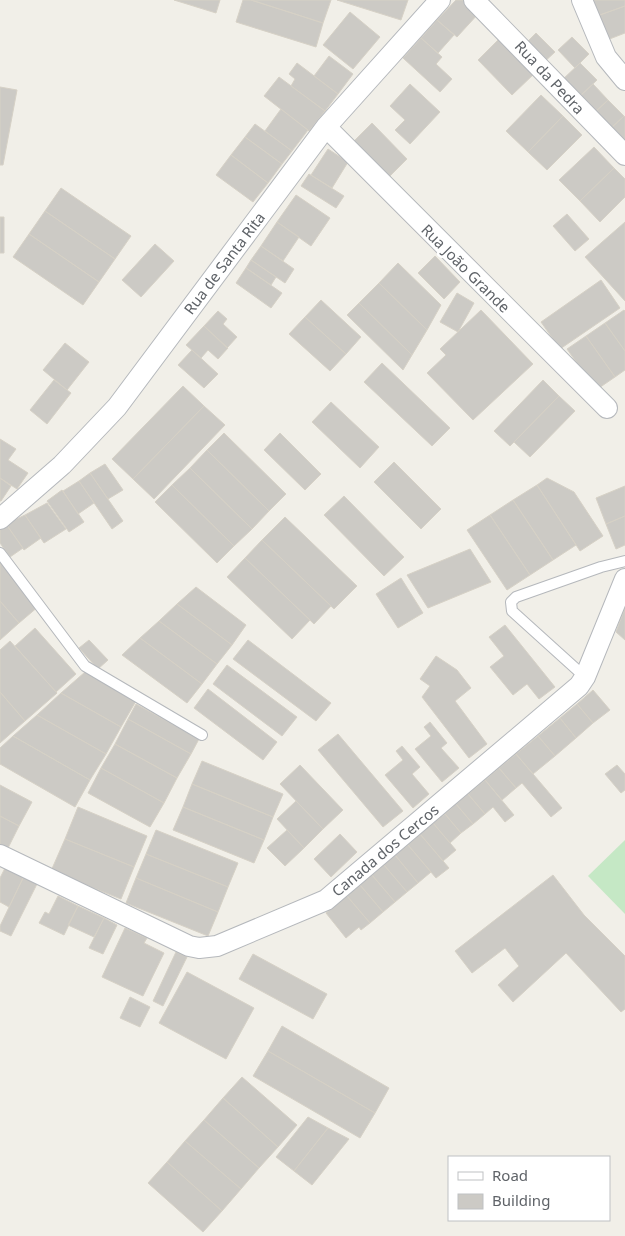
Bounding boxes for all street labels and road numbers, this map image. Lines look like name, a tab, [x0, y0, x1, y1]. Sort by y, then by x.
street label: Rua da Pedra	[511, 36, 589, 118]
street label: Rua de Santa Rita	[179, 208, 269, 318]
street label: Rua João Grande	[417, 219, 515, 317]
street label: Canada dos Cercos	[327, 799, 443, 901]

